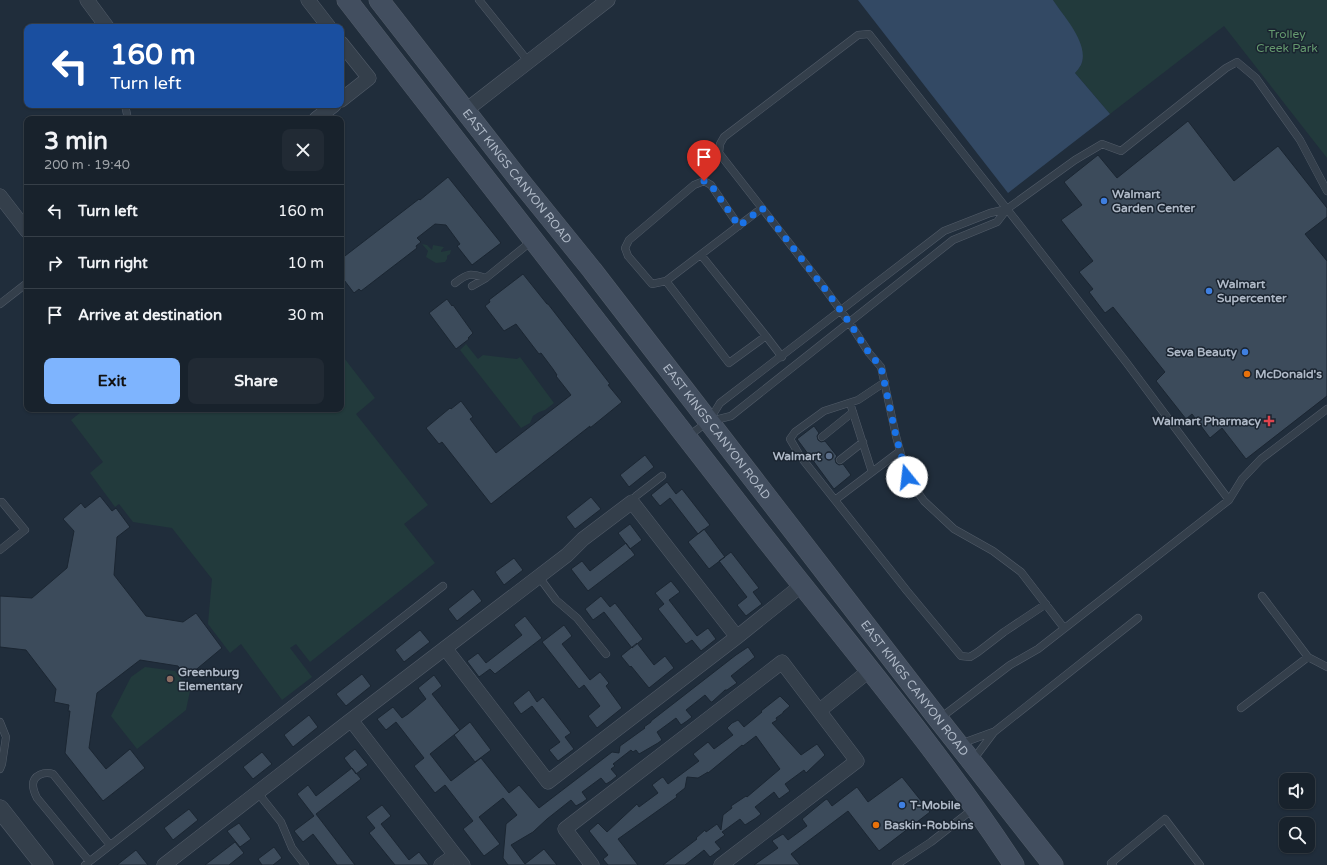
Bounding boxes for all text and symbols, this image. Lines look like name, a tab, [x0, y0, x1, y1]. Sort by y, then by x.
park label: Trolley Creek Park	[1256, 27, 1318, 55]
text: 160 m	[110, 38, 196, 72]
icon: left	[44, 40, 96, 92]
text: Turn left	[110, 72, 182, 94]
street label: EAST KINGS CANYON ROAD	[460, 106, 575, 246]
text: 3 min	[44, 127, 108, 156]
button: close	[282, 129, 324, 171]
pin	[687, 140, 721, 181]
icon: arrive	[693, 146, 715, 168]
text: 200 m · 19:40	[44, 157, 130, 173]
place label: Walmart Garden Center	[1112, 187, 1195, 215]
marker: Walmart Garden Center	[1099, 196, 1109, 206]
icon: left	[44, 200, 66, 222]
text: Turn left	[78, 202, 138, 220]
text: 160 m	[278, 202, 324, 220]
icon: right	[44, 252, 66, 274]
text: Turn right	[78, 254, 148, 272]
text: 10 m	[287, 254, 324, 272]
place label: Walmart Supercenter	[1217, 277, 1287, 306]
marker: Walmart Supercenter	[1204, 286, 1214, 296]
icon: arrive	[44, 304, 66, 326]
text: Arrive at destination	[78, 306, 222, 324]
text: 30 m	[287, 306, 324, 324]
place label: Seva Beauty	[1167, 345, 1238, 360]
marker: Seva Beauty	[1240, 347, 1250, 357]
button: Exit	[44, 358, 180, 404]
button: Share	[188, 358, 324, 404]
street label: EAST KINGS CANYON ROAD	[660, 361, 773, 502]
place label: McDonald's	[1255, 367, 1322, 381]
marker: McDonald's	[1242, 369, 1252, 379]
place label: Walmart Pharmacy	[1152, 414, 1262, 429]
marker: Walmart Pharmacy	[1264, 416, 1274, 426]
place label: Walmart	[773, 449, 821, 463]
marker: Walmart	[824, 451, 834, 461]
position arrow	[886, 456, 928, 498]
street label: EAST KINGS CANYON ROAD	[858, 618, 971, 759]
place label: Greenburg Elementary	[178, 665, 243, 694]
marker: Greenburg Elementary	[165, 674, 175, 684]
map controls	[1279, 773, 1315, 853]
button: sound	[1279, 773, 1315, 809]
place label: T-Mobile	[909, 798, 961, 812]
marker: T-Mobile	[897, 800, 907, 810]
button: search	[1279, 817, 1315, 853]
place label: Baskin-Robbins	[884, 818, 974, 832]
marker: Baskin-Robbins	[871, 820, 881, 830]

